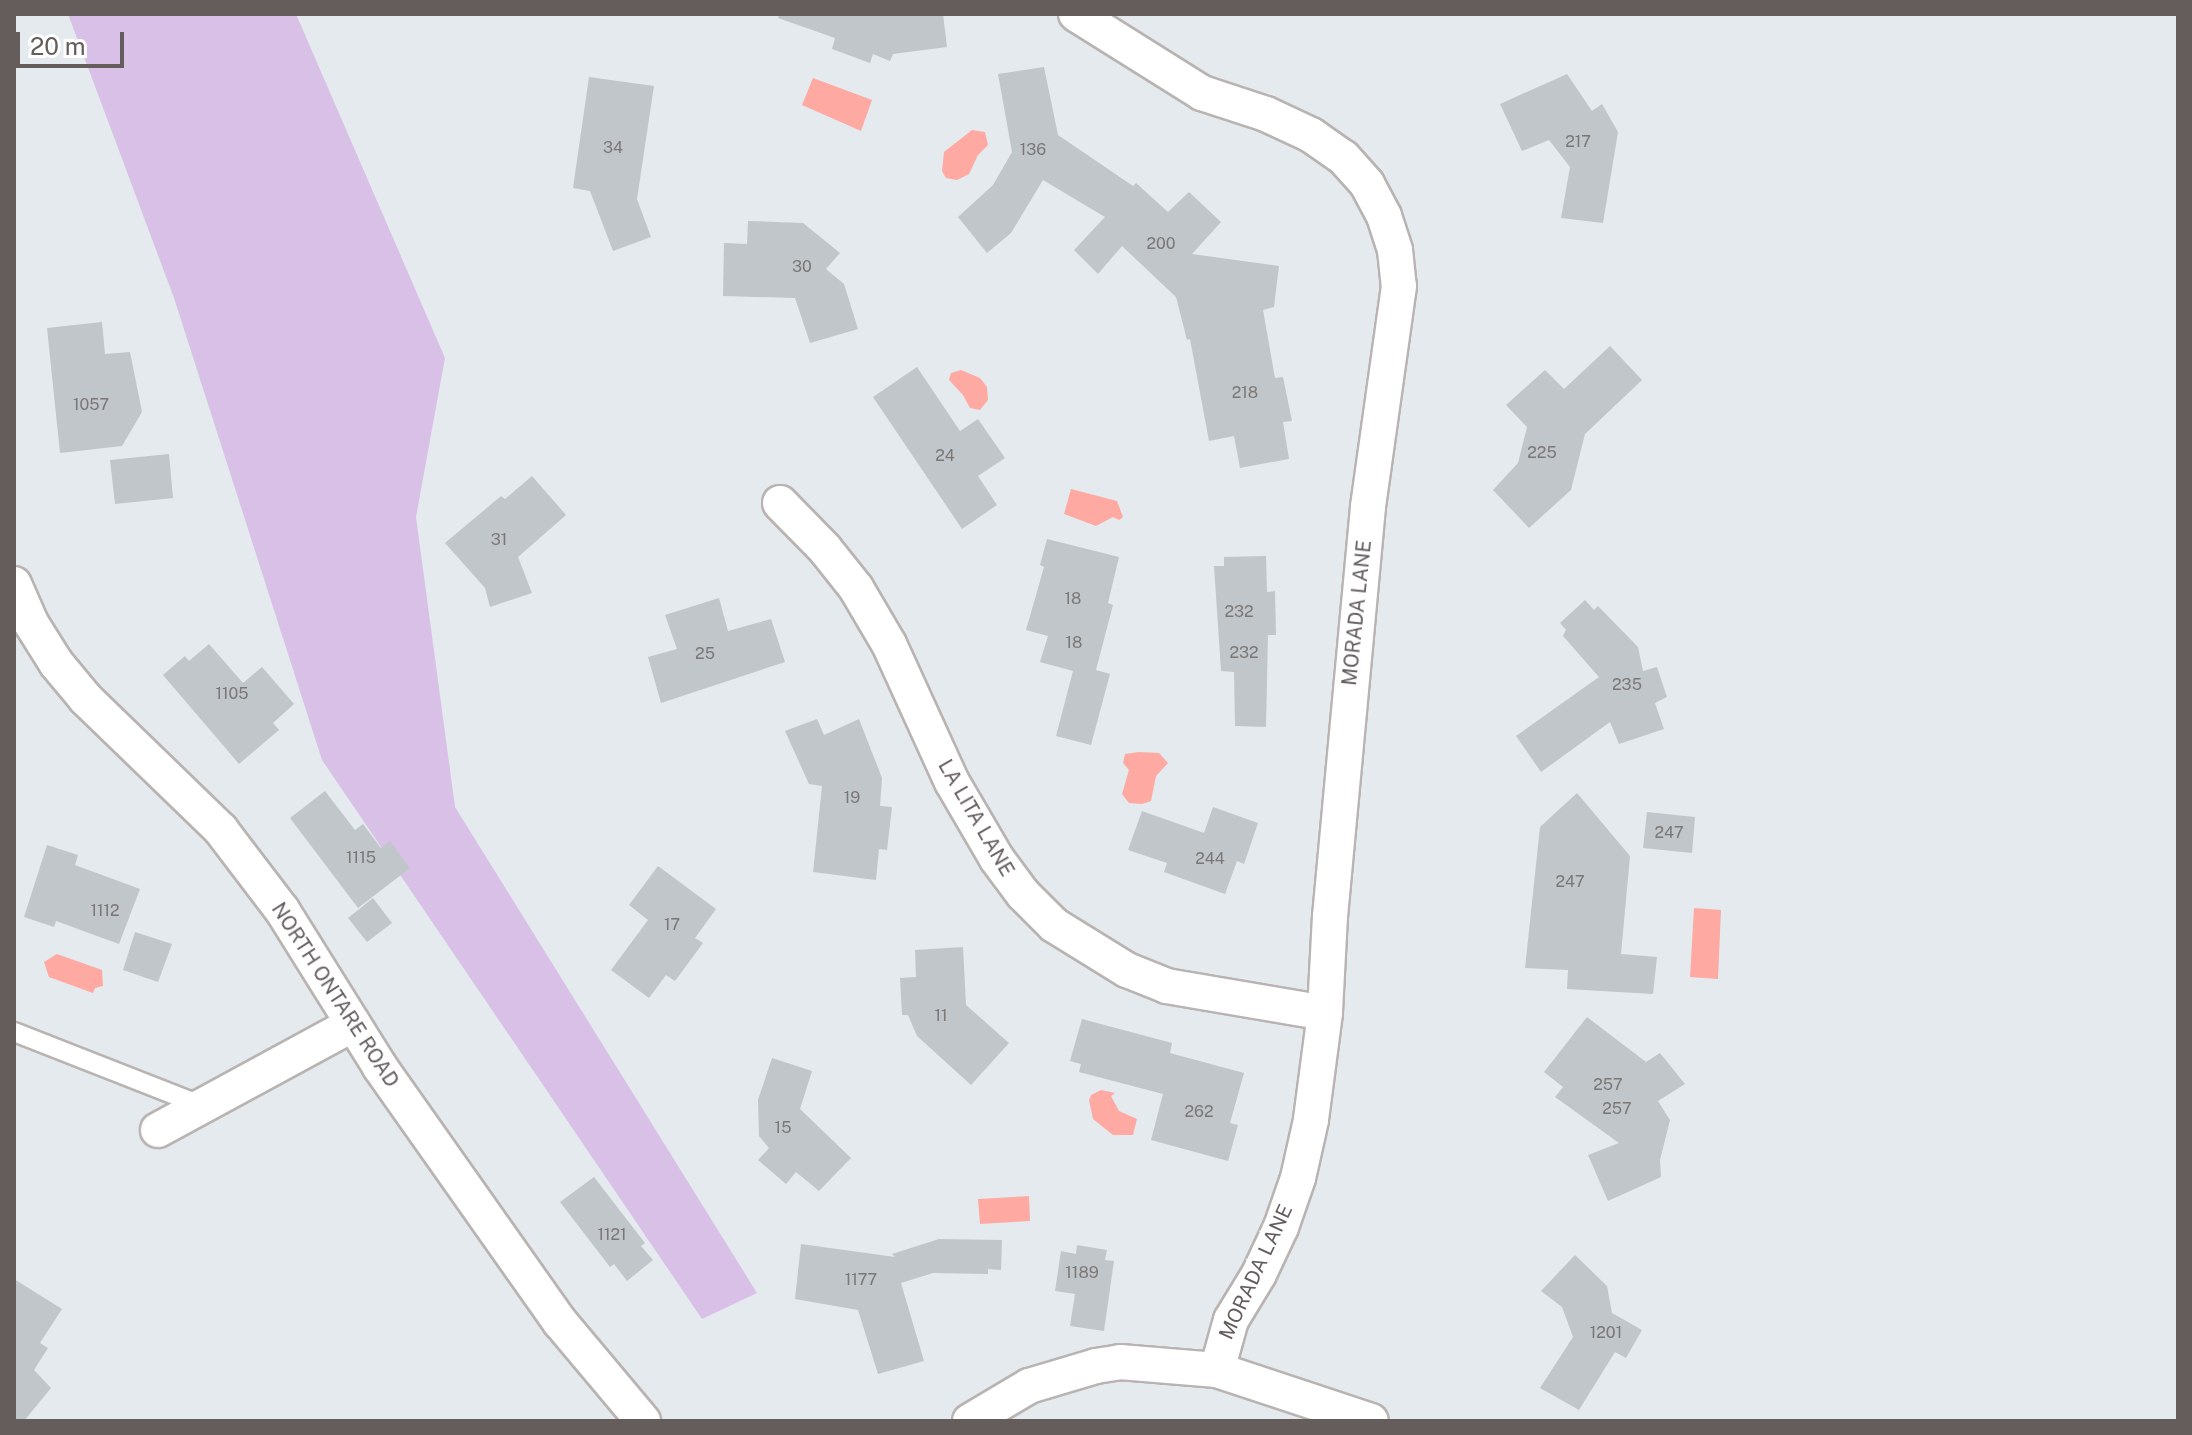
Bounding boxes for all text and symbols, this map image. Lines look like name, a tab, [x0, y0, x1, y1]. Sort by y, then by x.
scale bar	[20, 16, 128, 66]
text: 20 m	[30, 32, 86, 60]
house number: 217	[1565, 132, 1591, 152]
house number: 34	[603, 138, 623, 158]
house number: 136	[1020, 140, 1046, 160]
house number: 200	[1146, 234, 1176, 254]
house number: 30	[792, 257, 812, 277]
house number: 218	[1232, 383, 1258, 403]
house number: 1057	[73, 395, 109, 415]
house number: 225	[1527, 443, 1557, 463]
house number: 24	[935, 446, 955, 466]
house number: 31	[491, 530, 507, 550]
street label: MORADA LANE	[1337, 539, 1377, 687]
house number: 18	[1065, 589, 1081, 609]
house number: 232	[1224, 602, 1254, 622]
house number: 18	[1066, 633, 1082, 653]
house number: 232	[1229, 643, 1259, 663]
house number: 25	[695, 644, 715, 664]
house number: 235	[1612, 675, 1642, 695]
house number: 1105	[215, 684, 249, 704]
street label: LA LITA LANE	[933, 755, 1019, 881]
house number: 19	[844, 788, 860, 808]
house number: 247	[1654, 823, 1684, 843]
house number: 1115	[346, 848, 376, 868]
house number: 244	[1195, 849, 1225, 869]
house number: 247	[1555, 872, 1585, 892]
street label: NORTH ONTARE ROAD	[266, 898, 404, 1092]
house number: 1112	[90, 901, 120, 921]
house number: 17	[664, 915, 680, 935]
house number: 11	[934, 1006, 948, 1026]
house number: 257	[1593, 1075, 1623, 1095]
house number: 257	[1602, 1099, 1632, 1119]
house number: 262	[1184, 1102, 1214, 1122]
house number: 15	[775, 1118, 791, 1138]
street label: MORADA LANE	[1214, 1201, 1298, 1343]
house number: 1121	[597, 1225, 627, 1245]
house number: 1189	[1065, 1263, 1099, 1283]
house number: 1177	[845, 1270, 877, 1290]
house number: 1201	[1590, 1323, 1622, 1343]

